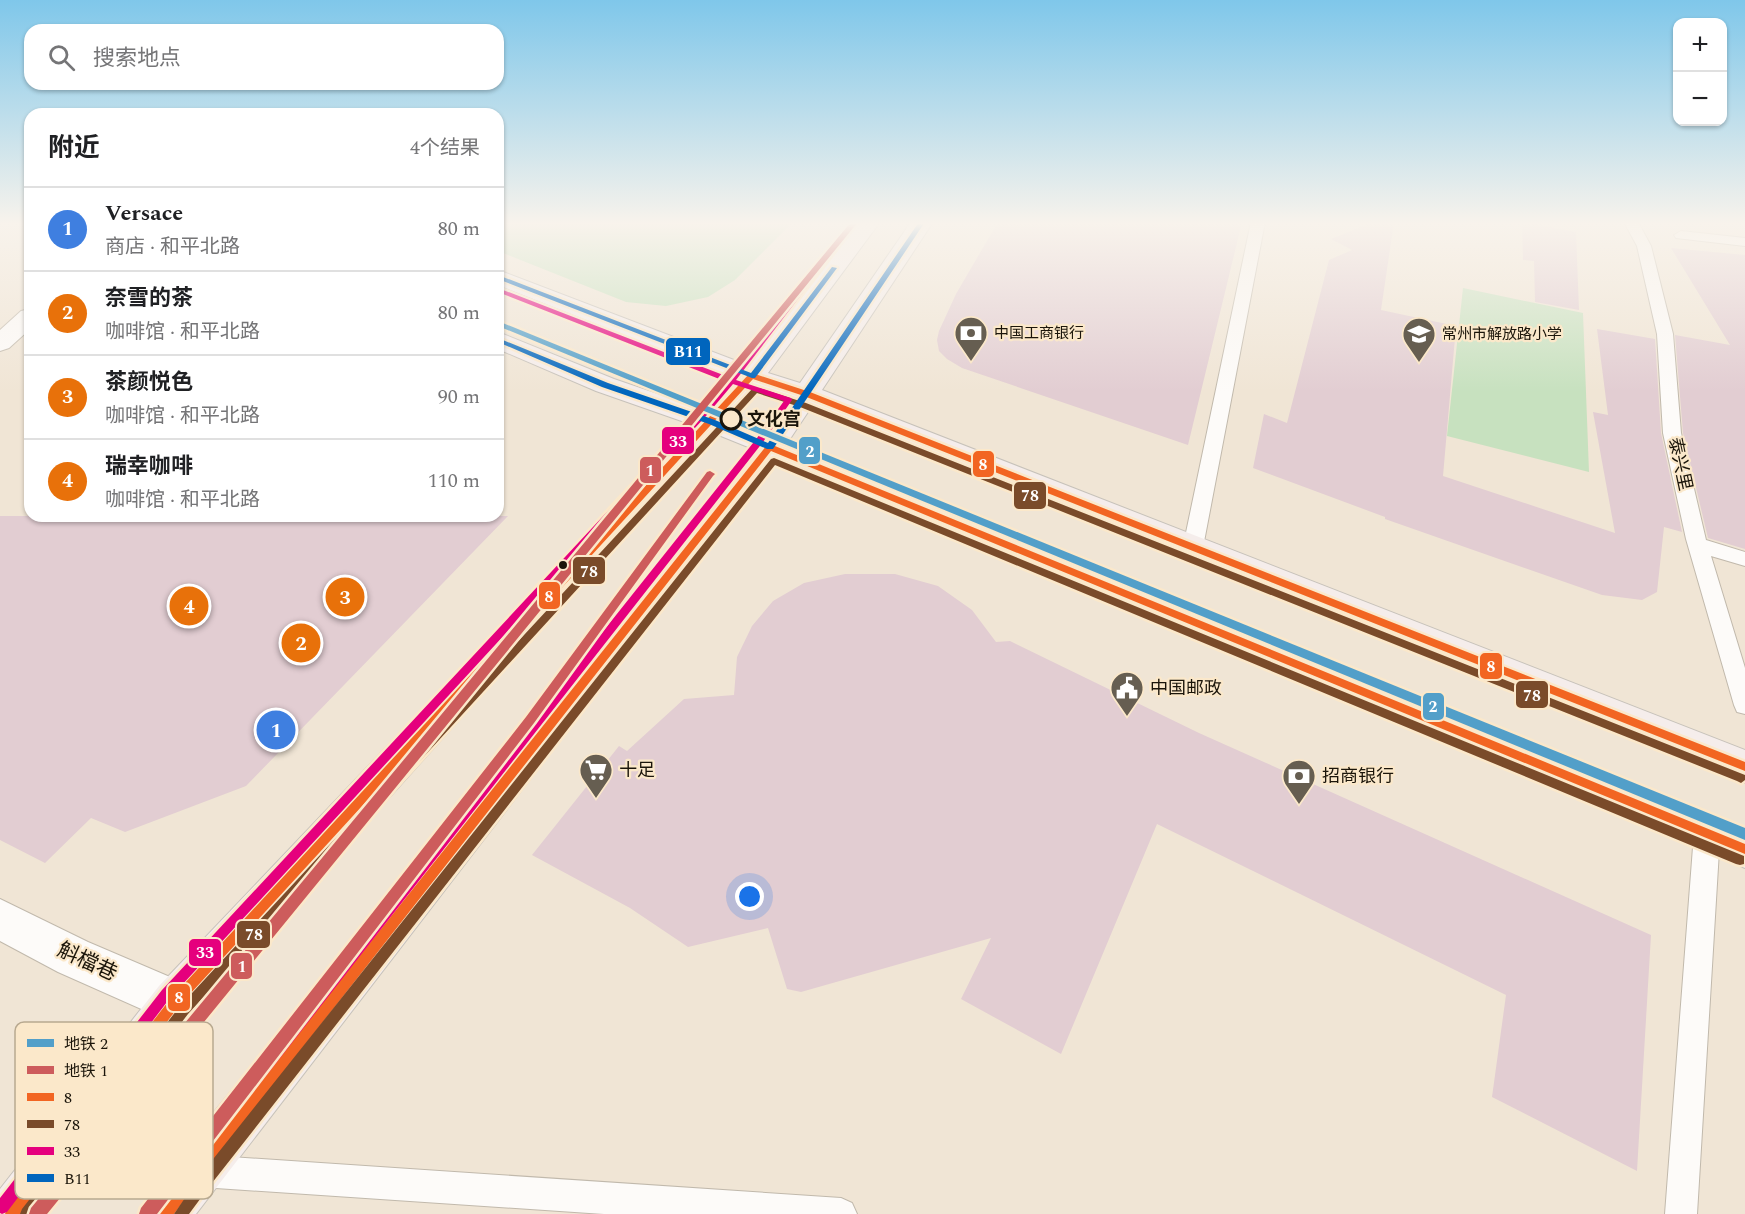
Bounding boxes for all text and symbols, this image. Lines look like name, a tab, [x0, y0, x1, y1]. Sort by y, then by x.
map controls	[1673, 18, 1727, 126]
button: +	[1673, 18, 1727, 72]
search box	[24, 24, 504, 90]
icon: search	[45, 41, 78, 74]
text: 搜索地点	[93, 42, 181, 75]
button: −	[1673, 72, 1727, 126]
text: 附近	[48, 128, 100, 168]
text: 4个结果	[410, 133, 480, 163]
text: Versace	[105, 197, 183, 230]
text: 1	[62, 214, 73, 244]
text: 80 m	[438, 214, 480, 244]
text: 商店 · 和平北路	[105, 232, 240, 262]
text: 奈雪的茶	[105, 282, 193, 315]
text: 2	[62, 298, 73, 328]
text: 80 m	[438, 298, 480, 328]
bank icon: 中国工商银行	[953, 315, 989, 362]
school or university icon: 常州市解放路小学	[1401, 316, 1437, 363]
text: 咖啡馆 · 和平北路	[105, 317, 260, 347]
place label: 中国工商银行	[994, 322, 1084, 345]
place label: 常州市解放路小学	[1442, 323, 1562, 346]
line badge: B11	[665, 337, 711, 366]
text: B11	[673, 340, 703, 364]
text: 茶颜悦色	[105, 366, 193, 399]
text: 3	[62, 382, 73, 412]
text: 90 m	[438, 382, 480, 412]
text: 咖啡馆 · 和平北路	[105, 401, 260, 431]
place label: 文化宫	[747, 406, 801, 433]
marker: 文化宫	[720, 408, 742, 430]
line badge: 33	[661, 426, 695, 455]
text: 33	[669, 430, 687, 454]
street label: 泰兴里	[1661, 435, 1699, 493]
line badge: 2	[798, 436, 821, 465]
text: 2	[806, 440, 815, 464]
text: 瑞幸咖啡	[105, 450, 193, 483]
line badge: 8	[972, 450, 995, 478]
text: 8	[979, 453, 988, 477]
line badge: 1	[639, 456, 662, 484]
text: 1	[646, 459, 654, 483]
text: 4	[62, 466, 73, 496]
text: 110 m	[428, 466, 480, 496]
line badge: 78	[1013, 481, 1047, 510]
text: 78	[1021, 484, 1039, 508]
text: 咖啡馆 · 和平北路	[105, 485, 260, 515]
line badge: 78	[572, 556, 606, 585]
unlabelled marker	[557, 559, 569, 571]
text: 78	[580, 560, 598, 584]
pin: 3	[326, 574, 364, 620]
line badge: 8	[538, 581, 561, 610]
pin: 4	[170, 584, 208, 628]
text: 8	[545, 585, 554, 609]
pin: 2	[282, 620, 320, 666]
line badge: 8	[1479, 652, 1503, 680]
text: 8	[1487, 655, 1496, 679]
public building icon: 中国邮政	[1109, 670, 1145, 717]
place label: 中国邮政	[1150, 675, 1222, 702]
line badge: 78	[1515, 680, 1549, 709]
text: 78	[1523, 684, 1541, 708]
line badge: 2	[1422, 692, 1445, 721]
text: 2	[1429, 695, 1438, 719]
pin: 1	[256, 708, 296, 752]
supermarket icon: 十足	[578, 752, 614, 799]
place label: 十足	[619, 757, 655, 784]
bank icon: 招商银行	[1281, 758, 1317, 805]
place label: 招商银行	[1322, 763, 1394, 790]
your location	[735, 882, 764, 911]
line badge: 78	[236, 920, 271, 949]
text: 78	[245, 923, 263, 947]
street label: 斛檔巷	[52, 934, 122, 990]
line badge: 33	[188, 938, 222, 967]
text: 33	[196, 941, 214, 965]
line badge: 1	[230, 952, 253, 980]
text: 1	[238, 955, 246, 979]
line badge: 8	[167, 983, 191, 1012]
text: 8	[175, 986, 184, 1010]
legend	[15, 1022, 213, 1199]
text: 地铁 2	[64, 1032, 108, 1056]
text: 地铁 1	[64, 1059, 108, 1083]
text: 8	[64, 1086, 72, 1110]
text: 78	[64, 1113, 80, 1137]
text: 33	[64, 1140, 80, 1164]
text: B11	[64, 1167, 91, 1191]

